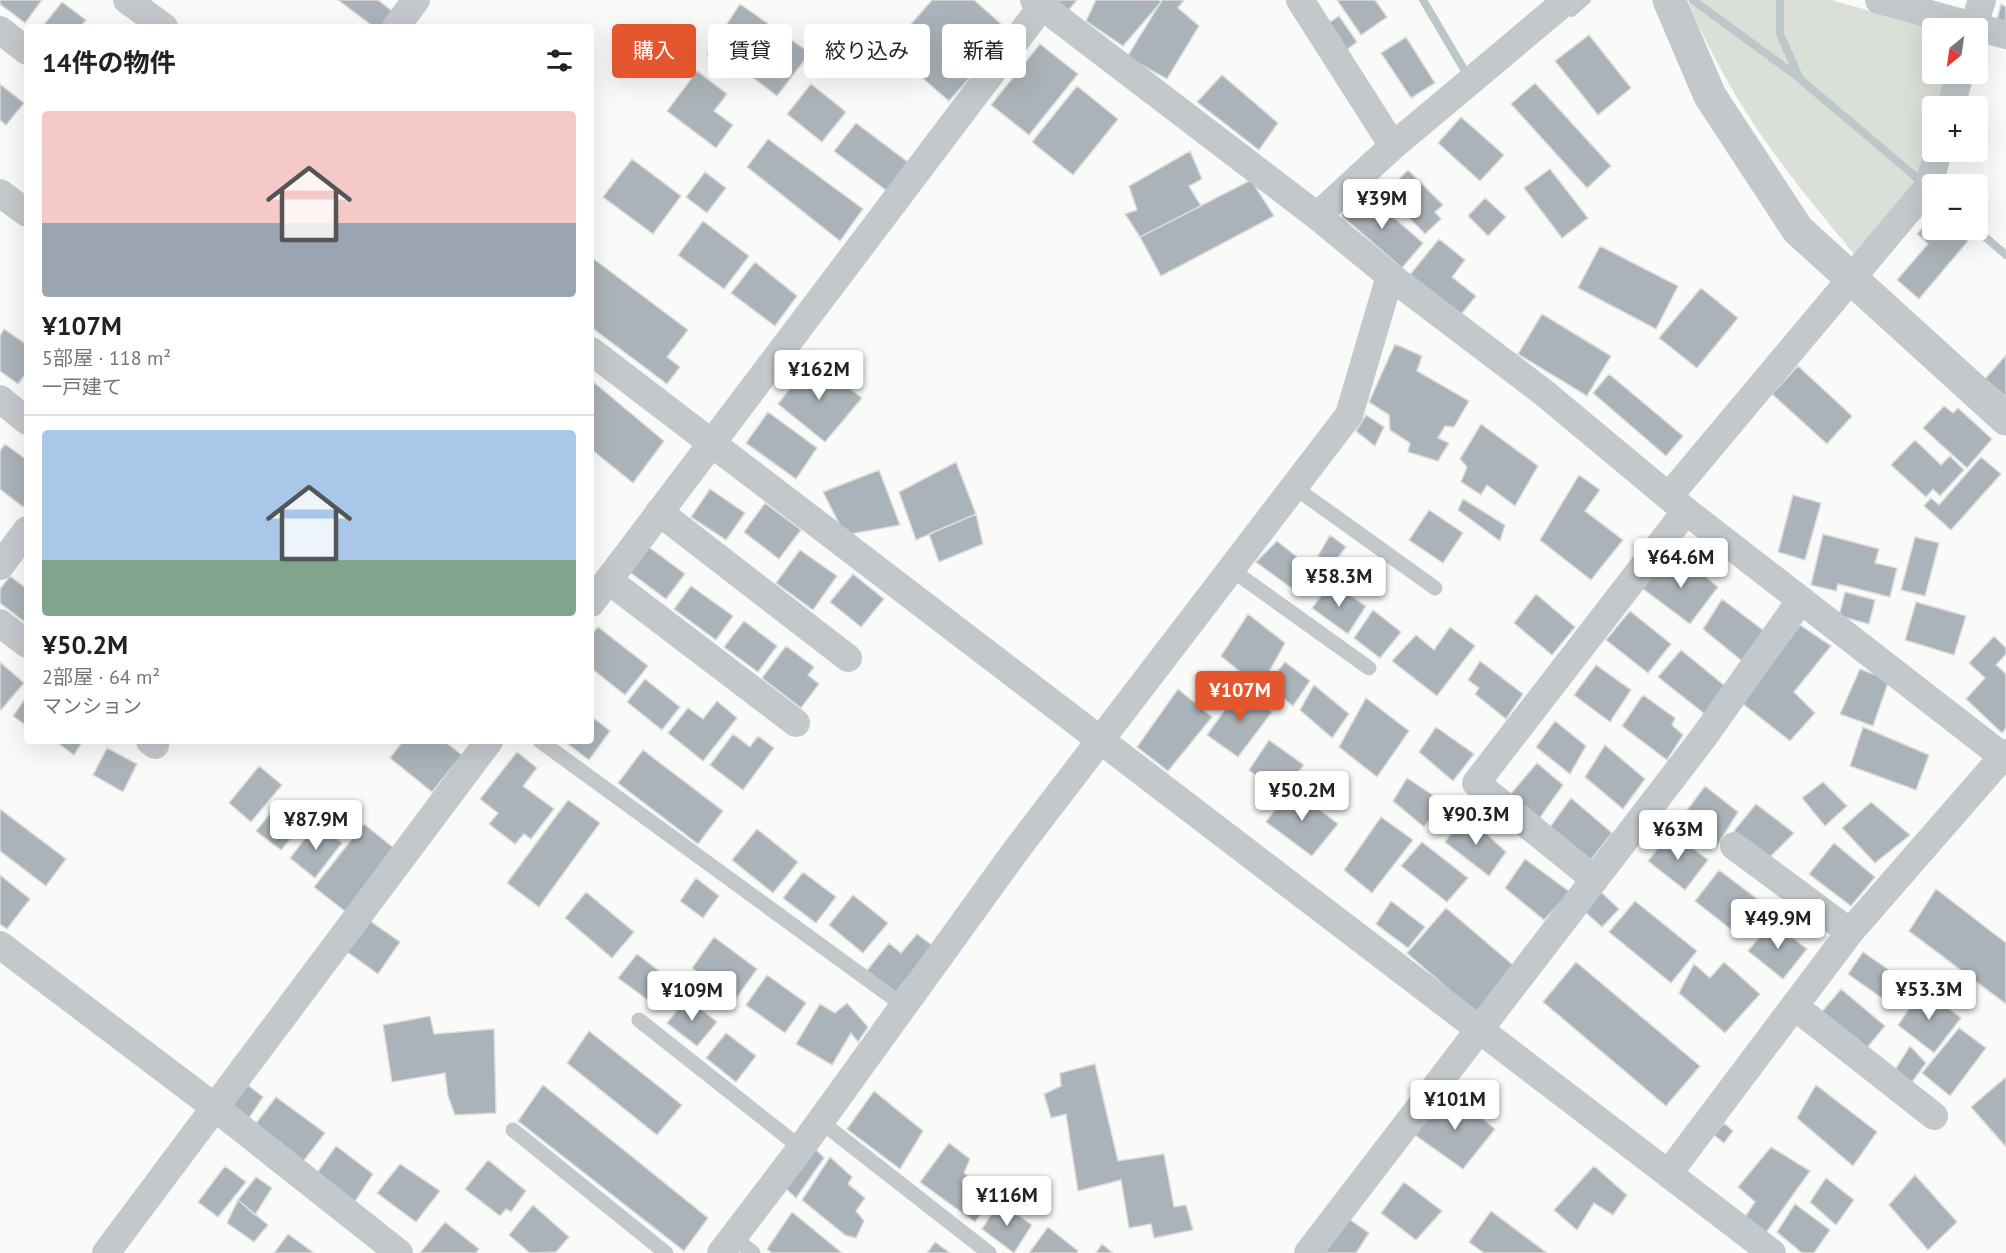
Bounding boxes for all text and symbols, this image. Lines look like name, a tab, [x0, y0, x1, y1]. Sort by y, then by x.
north arrow	[1922, 18, 1988, 84]
map controls	[1922, 18, 1988, 240]
chip: 購入	[612, 24, 696, 78]
chip: 賃貸	[708, 24, 792, 78]
chip: 絞り込み	[804, 24, 930, 78]
chip: 新着	[942, 24, 1026, 78]
icon: filters	[543, 44, 576, 77]
text: 14件の物件	[42, 46, 175, 79]
button: +	[1922, 96, 1988, 162]
icon: home	[255, 150, 363, 258]
button: −	[1922, 174, 1988, 240]
pin: ¥39M	[1346, 179, 1418, 230]
text: ¥39M	[1357, 185, 1407, 211]
text: ¥107M	[42, 309, 122, 342]
text: 5部屋 · 118 m²	[42, 345, 171, 371]
pin: ¥162M	[777, 350, 861, 401]
text: ¥162M	[788, 356, 850, 382]
text: 一戸建て	[42, 374, 122, 400]
icon: home	[255, 469, 363, 577]
pin: ¥64.6M	[1632, 538, 1730, 589]
text: ¥64.6M	[1648, 544, 1714, 570]
pin: ¥58.3M	[1290, 557, 1388, 608]
text: ¥58.3M	[1306, 563, 1372, 589]
text: ¥50.2M	[42, 628, 128, 661]
text: 2部屋 · 64 m²	[42, 664, 160, 690]
pin: ¥107M	[1198, 671, 1282, 722]
text: ¥107M	[1209, 677, 1271, 703]
text: マンション	[42, 693, 142, 719]
pin: ¥50.2M	[1253, 771, 1351, 822]
text: ¥50.2M	[1269, 777, 1335, 803]
pin: ¥90.3M	[1427, 795, 1525, 846]
pin: ¥87.9M	[267, 800, 365, 851]
text: ¥90.3M	[1443, 801, 1509, 827]
text: ¥87.9M	[284, 806, 348, 832]
pin: ¥63M	[1642, 810, 1714, 861]
text: ¥63M	[1653, 816, 1703, 842]
pin: ¥49.9M	[1729, 899, 1827, 950]
text: ¥49.9M	[1745, 905, 1811, 931]
pin: ¥53.3M	[1880, 970, 1978, 1021]
pin: ¥109M	[650, 971, 734, 1022]
text: ¥53.3M	[1896, 976, 1962, 1002]
text: ¥109M	[661, 977, 723, 1003]
pin: ¥101M	[1413, 1080, 1497, 1131]
text: ¥101M	[1424, 1086, 1486, 1112]
pin: ¥116M	[965, 1176, 1049, 1227]
text: ¥116M	[976, 1182, 1038, 1208]

